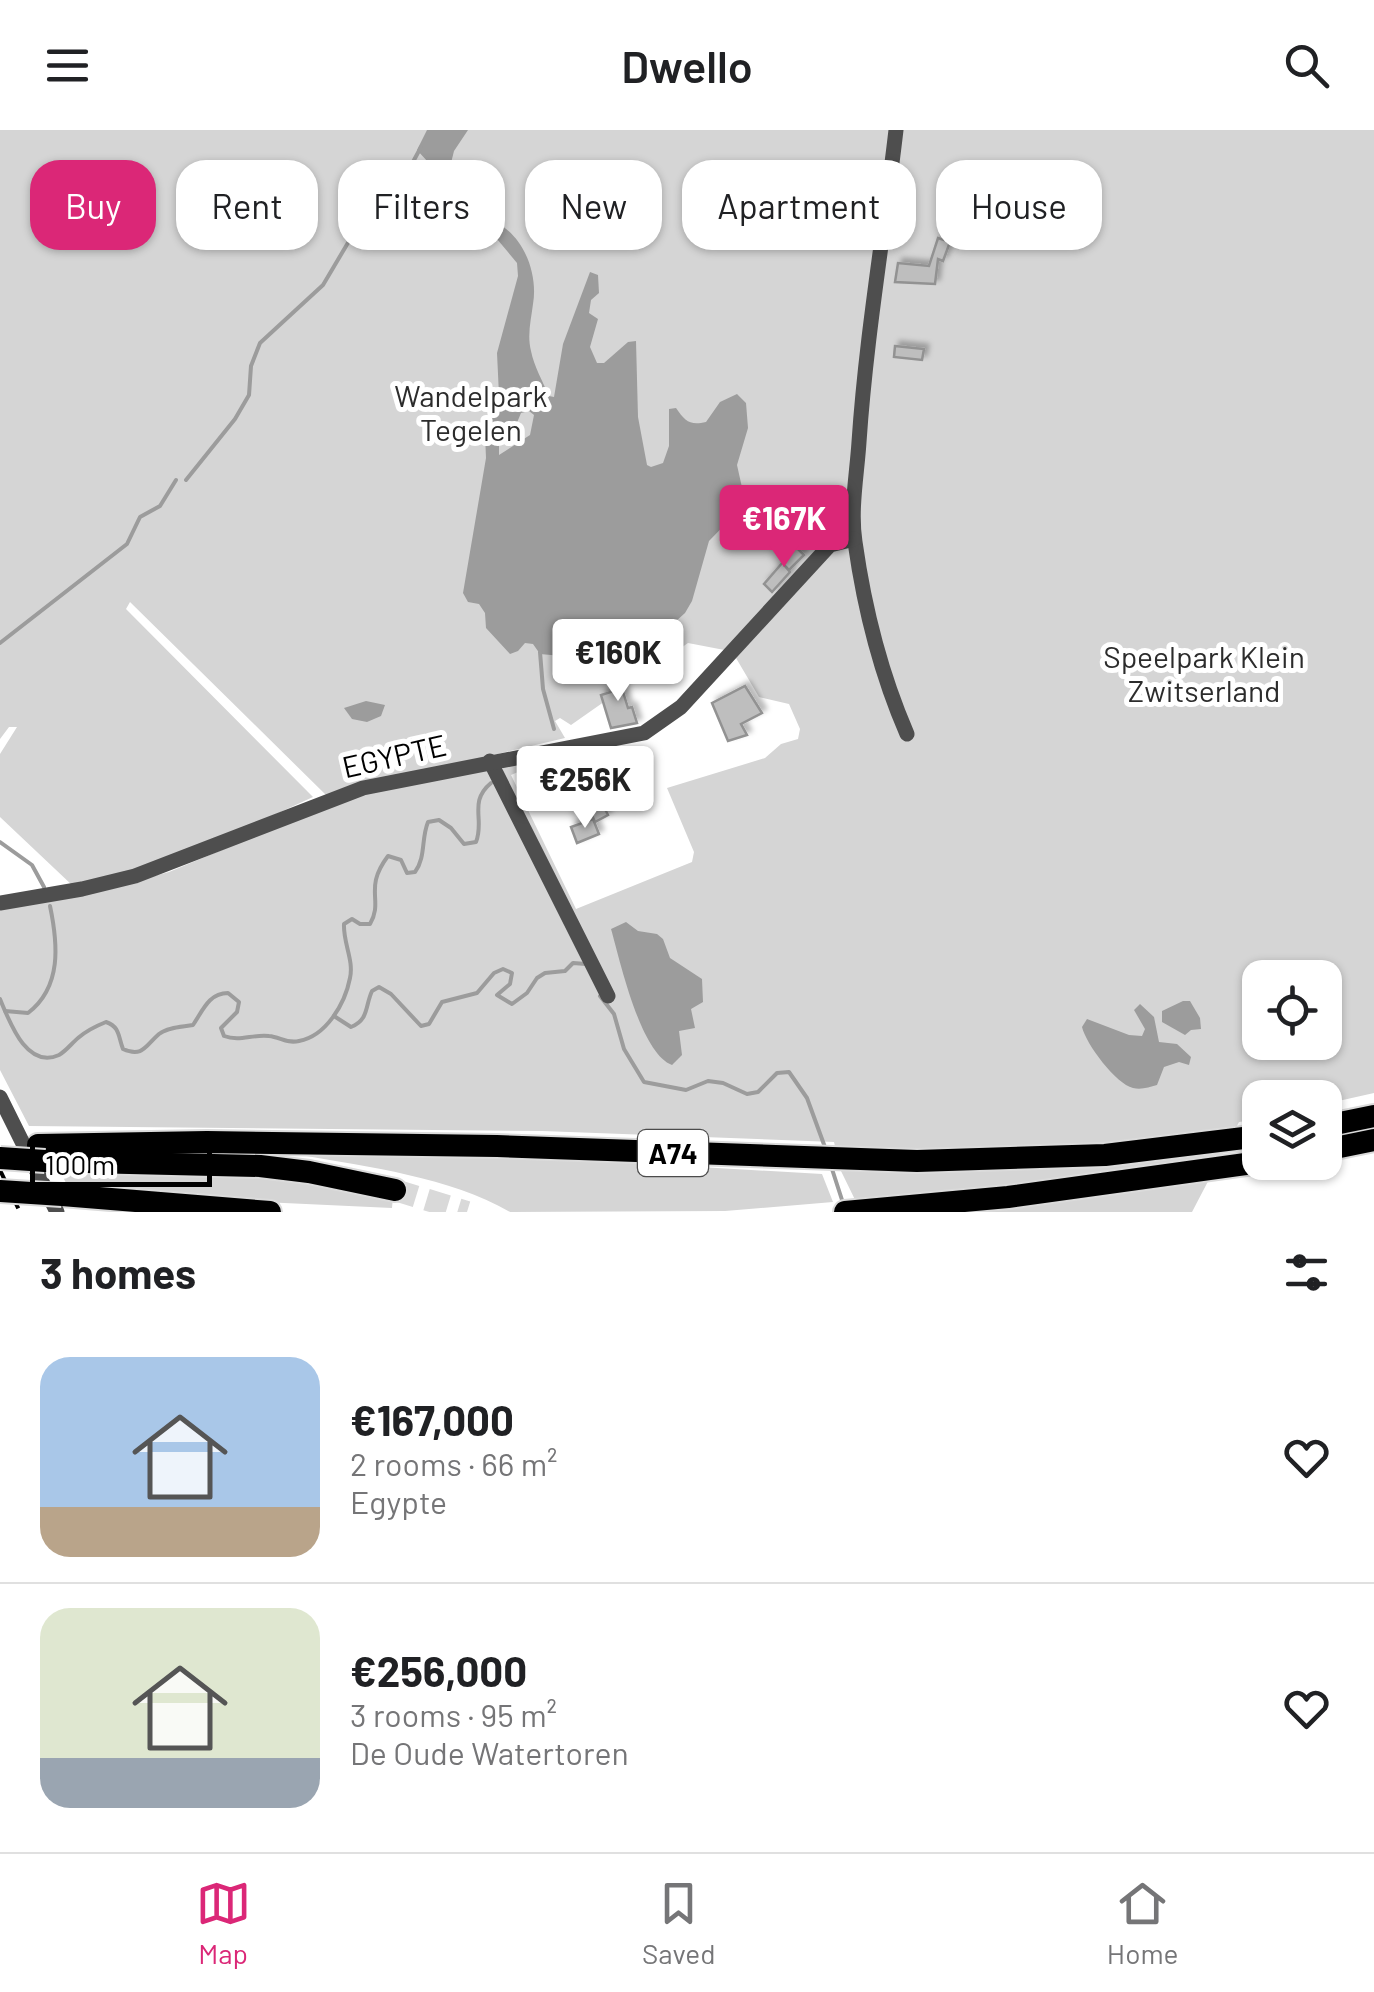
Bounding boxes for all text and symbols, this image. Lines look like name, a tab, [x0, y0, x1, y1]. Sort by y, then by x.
icon: menu	[40, 38, 95, 93]
text: Dwello	[621, 38, 753, 92]
icon: search	[1279, 38, 1334, 93]
chip: Buy	[30, 160, 156, 250]
chip: Rent	[176, 160, 318, 250]
chip: Filters	[338, 160, 505, 250]
chip: New	[525, 160, 662, 250]
chip: Apartment	[682, 160, 916, 250]
chip: House	[936, 160, 1102, 250]
park label: Wandelpark Tegelen	[394, 377, 548, 447]
pin: €167K	[714, 485, 854, 570]
text: €167K	[742, 498, 826, 536]
pin: €160K	[548, 619, 688, 704]
text: €160K	[574, 632, 662, 670]
park label: Speelpark Klein Zwitserland	[1103, 638, 1305, 708]
street label: EGYPTE	[338, 726, 450, 784]
pin: €256K	[515, 746, 655, 831]
text: €256K	[539, 759, 631, 797]
map controls	[1242, 960, 1342, 1180]
button: locate	[1242, 960, 1342, 1060]
button: layers	[1242, 1080, 1342, 1180]
road number: A74	[638, 1130, 708, 1176]
scale bar	[30, 1142, 212, 1186]
text: 100 m	[45, 1147, 115, 1181]
icon: filters	[1279, 1245, 1334, 1300]
text: 3 homes	[40, 1247, 196, 1297]
text: €167,000	[350, 1394, 514, 1444]
icon: home	[120, 1397, 240, 1517]
icon: heart	[1279, 1430, 1334, 1485]
text: 2 rooms · 66 m²	[350, 1444, 558, 1482]
text: Egypte	[350, 1482, 447, 1520]
text: €256,000	[350, 1645, 527, 1695]
icon: home	[120, 1648, 240, 1768]
icon: heart	[1279, 1681, 1334, 1736]
text: 3 rooms · 95 m²	[350, 1695, 557, 1733]
text: De Oude Watertoren	[350, 1733, 629, 1771]
tab: Map	[196, 1876, 251, 1970]
tab: Saved	[642, 1876, 716, 1970]
tab: Home	[1107, 1876, 1178, 1970]

